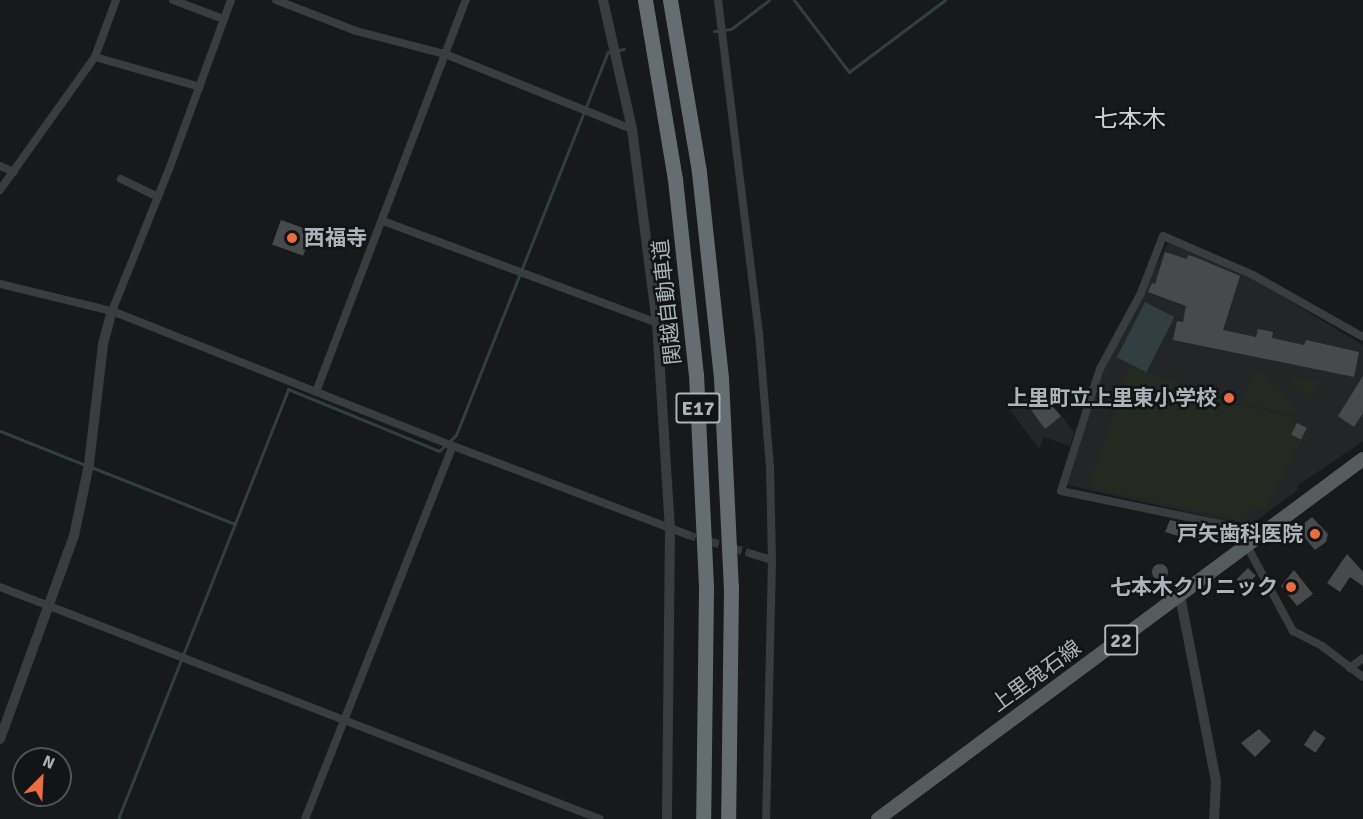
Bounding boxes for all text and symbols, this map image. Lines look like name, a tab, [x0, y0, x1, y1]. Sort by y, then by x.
district label: 七本木	[1094, 106, 1166, 134]
place label: 西福寺	[304, 225, 367, 251]
marker: 西福寺	[285, 231, 299, 245]
street label: 関越自動車道	[648, 238, 686, 366]
place label: 上里町立上里東小学校	[1007, 385, 1217, 411]
road number: E17	[674, 391, 722, 425]
marker: 上里町立上里東小学校	[1222, 391, 1236, 405]
place label: 戸矢歯科医院	[1177, 521, 1303, 547]
marker: 戸矢歯科医院	[1308, 527, 1322, 541]
place label: 七本木クリニック	[1110, 574, 1278, 600]
marker: 七本木クリニック	[1282, 578, 1300, 596]
road number: 22	[1103, 623, 1139, 657]
street label: 上里鬼石線	[986, 635, 1086, 717]
north arrow	[12, 747, 72, 807]
text: N	[39, 751, 58, 774]

